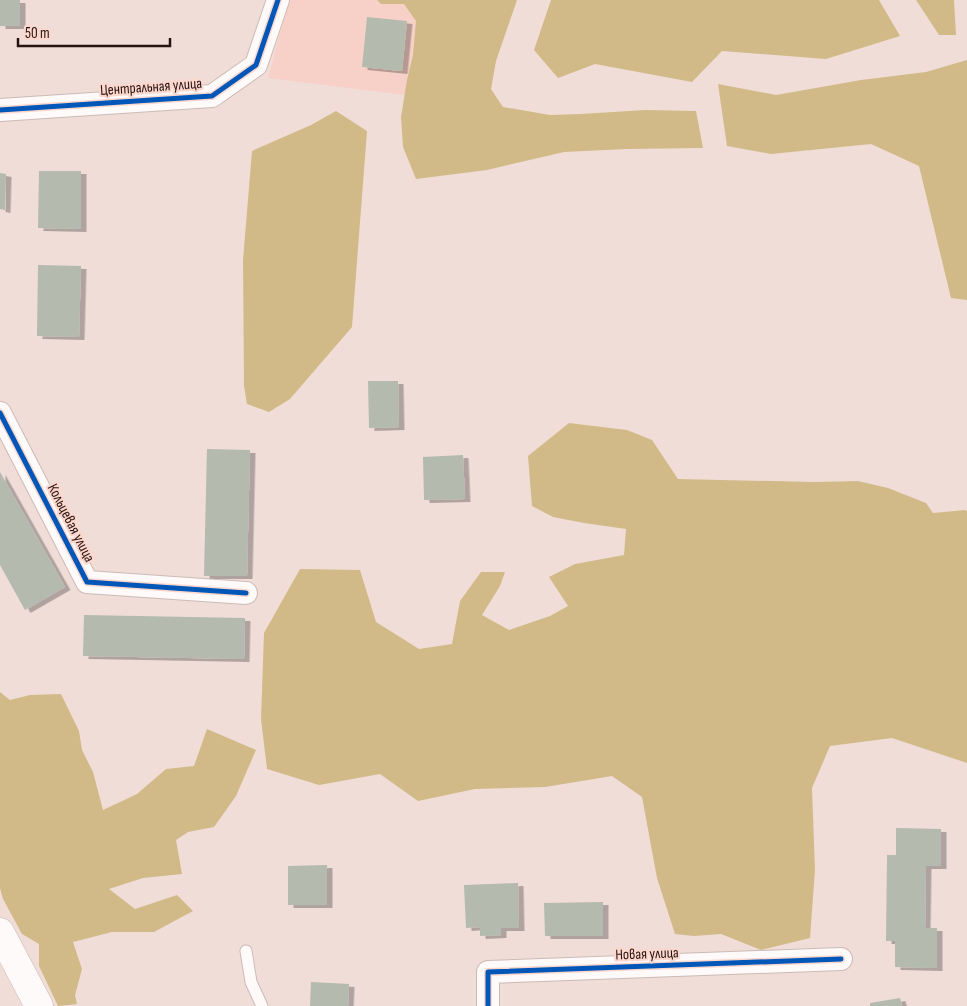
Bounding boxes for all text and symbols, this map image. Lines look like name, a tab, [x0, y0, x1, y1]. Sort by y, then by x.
scale bar	[18, 15, 170, 47]
text: 50 m	[25, 24, 50, 43]
street label: Центральная улица	[99, 74, 203, 100]
street label: Кольцевая улица	[43, 481, 99, 566]
street label: Новая улица	[615, 943, 679, 965]

